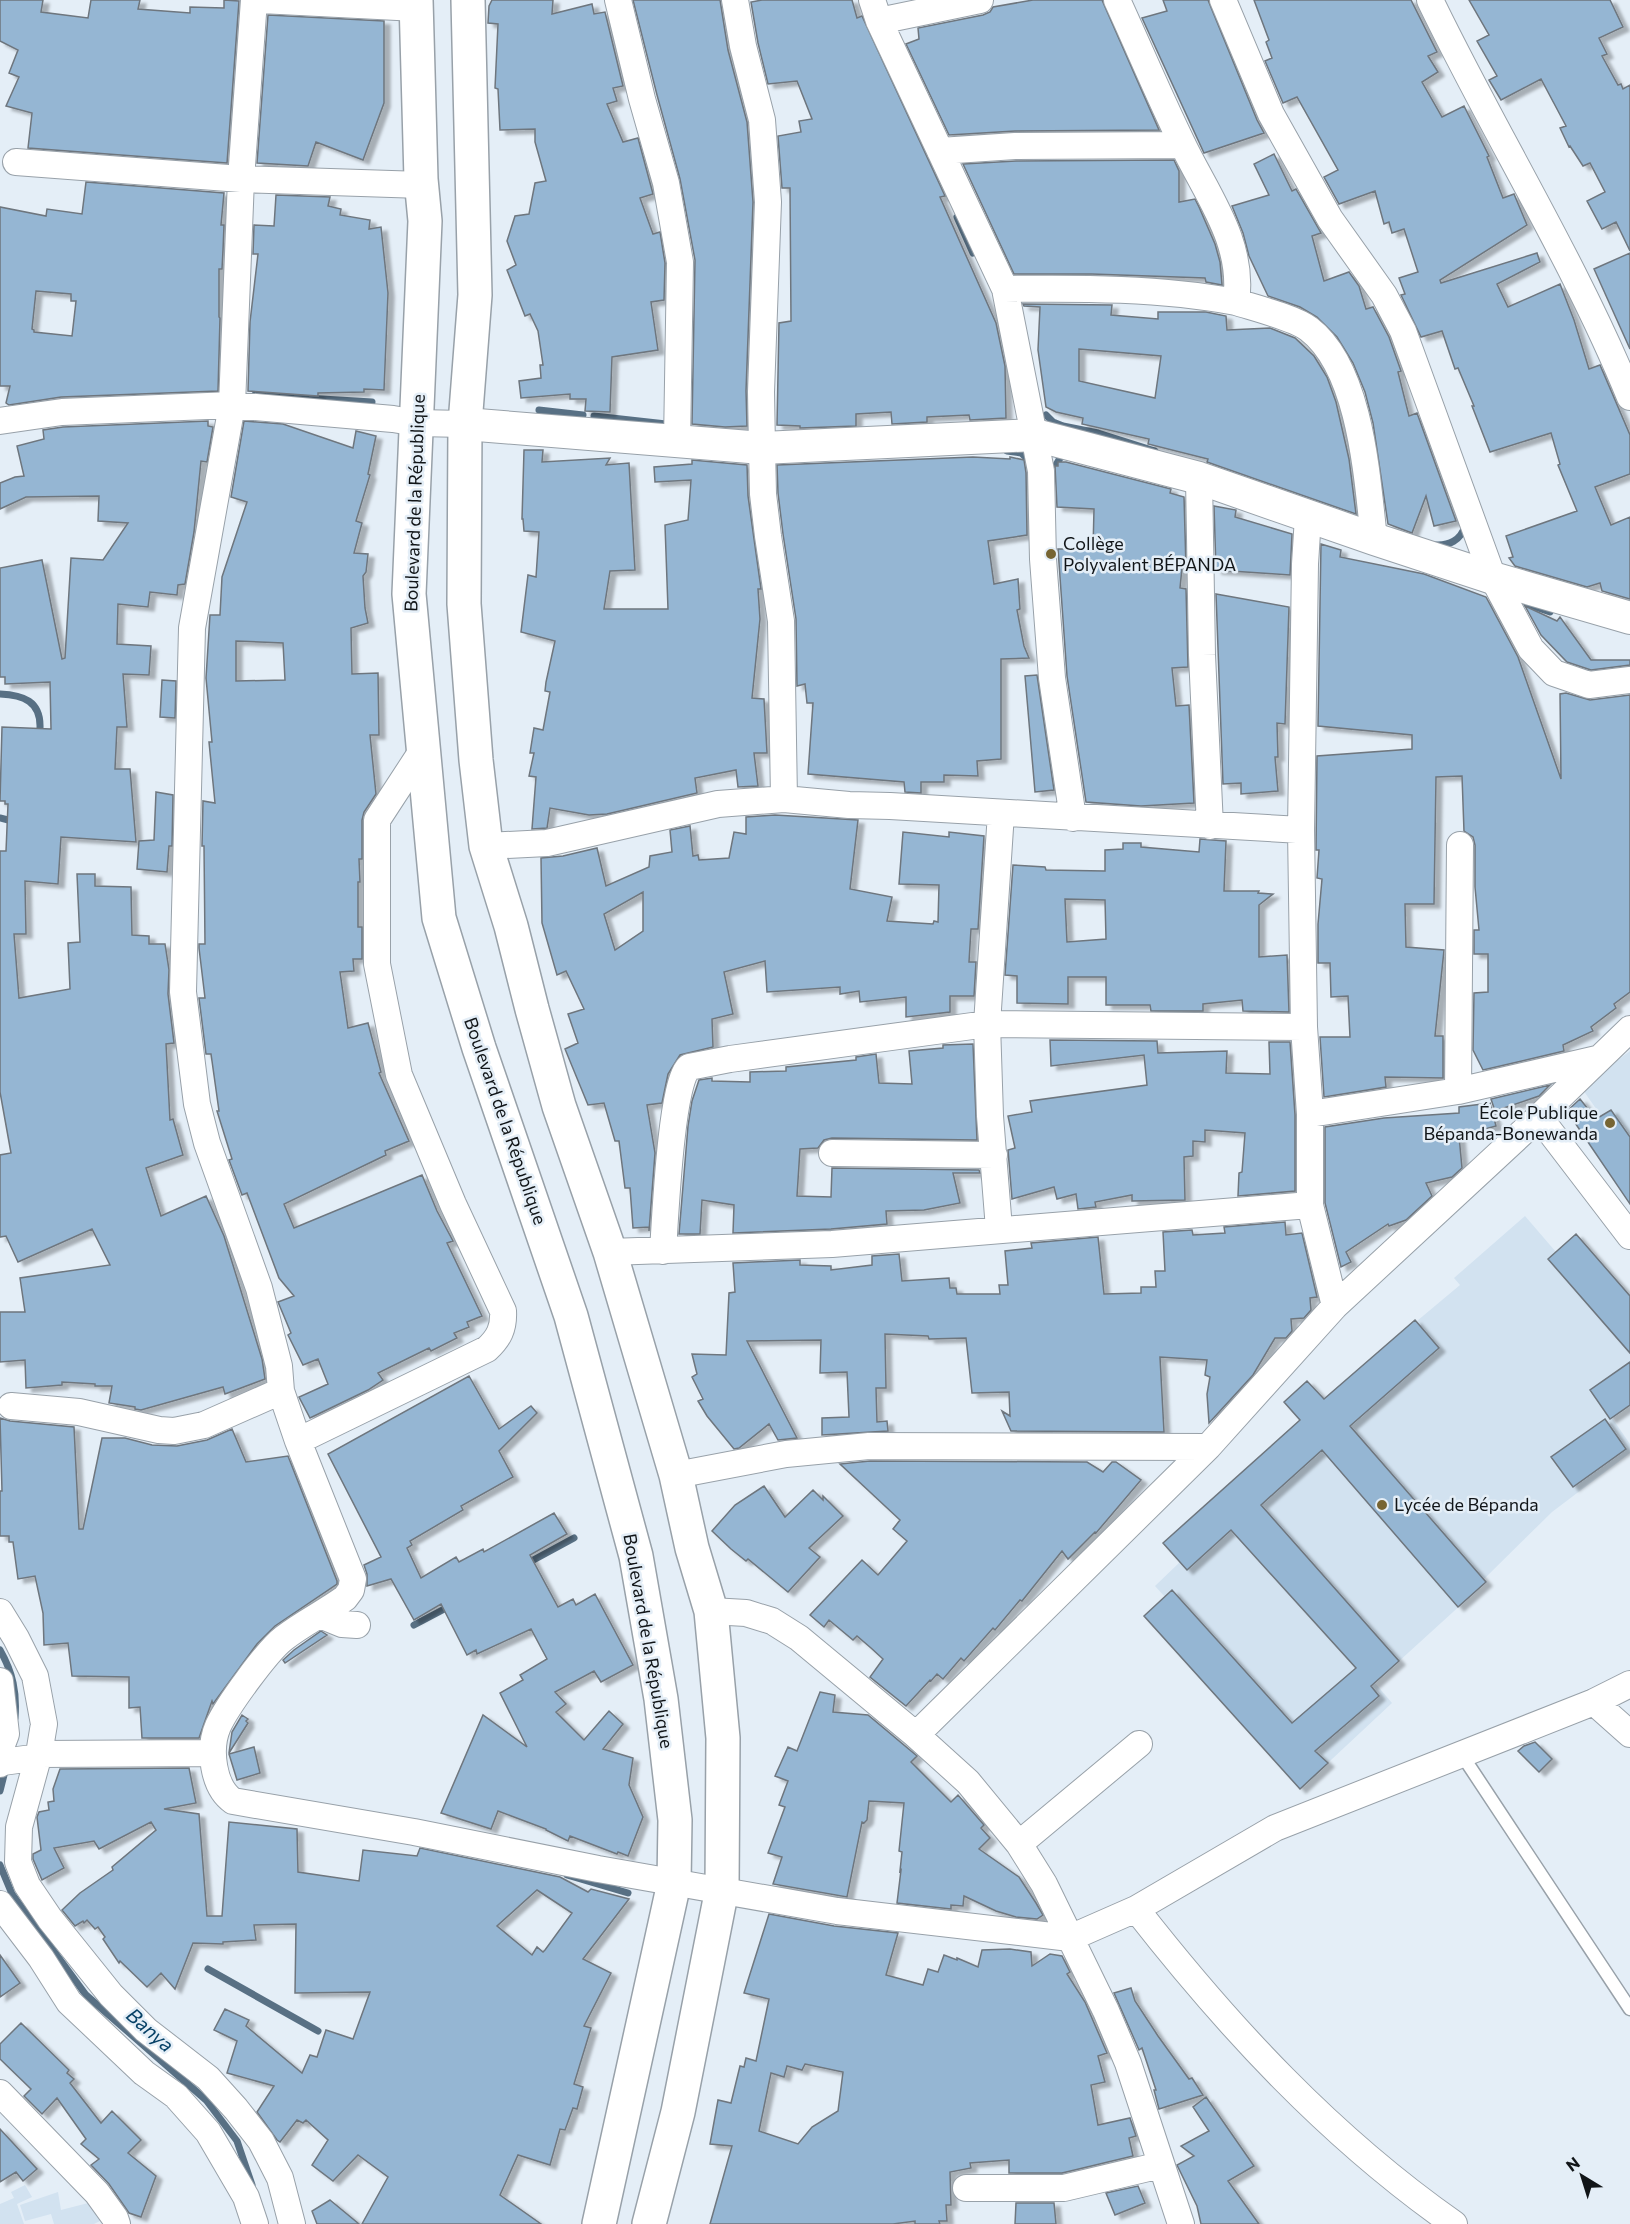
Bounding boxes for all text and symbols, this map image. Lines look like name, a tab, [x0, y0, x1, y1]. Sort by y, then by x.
street label: Boulevard de la République	[399, 394, 429, 612]
place label: Collège Polyvalent BÉPANDA	[1063, 532, 1236, 575]
marker: Collège Polyvalent BÉPANDA	[1044, 547, 1058, 561]
street label: Boulevard de la République	[460, 1014, 552, 1227]
place label: École Publique Bépanda-Bonewanda	[1423, 1101, 1598, 1144]
marker: École Publique Bépanda-Bonewanda	[1603, 1116, 1617, 1130]
place label: Lycée de Bépanda	[1394, 1493, 1539, 1515]
marker: Lycée de Bépanda	[1375, 1498, 1389, 1512]
street label: Boulevard de la République	[619, 1532, 679, 1750]
water label: Banya	[122, 2002, 179, 2056]
north arrow	[1552, 2146, 1612, 2206]
text: N	[1562, 2153, 1583, 2175]

